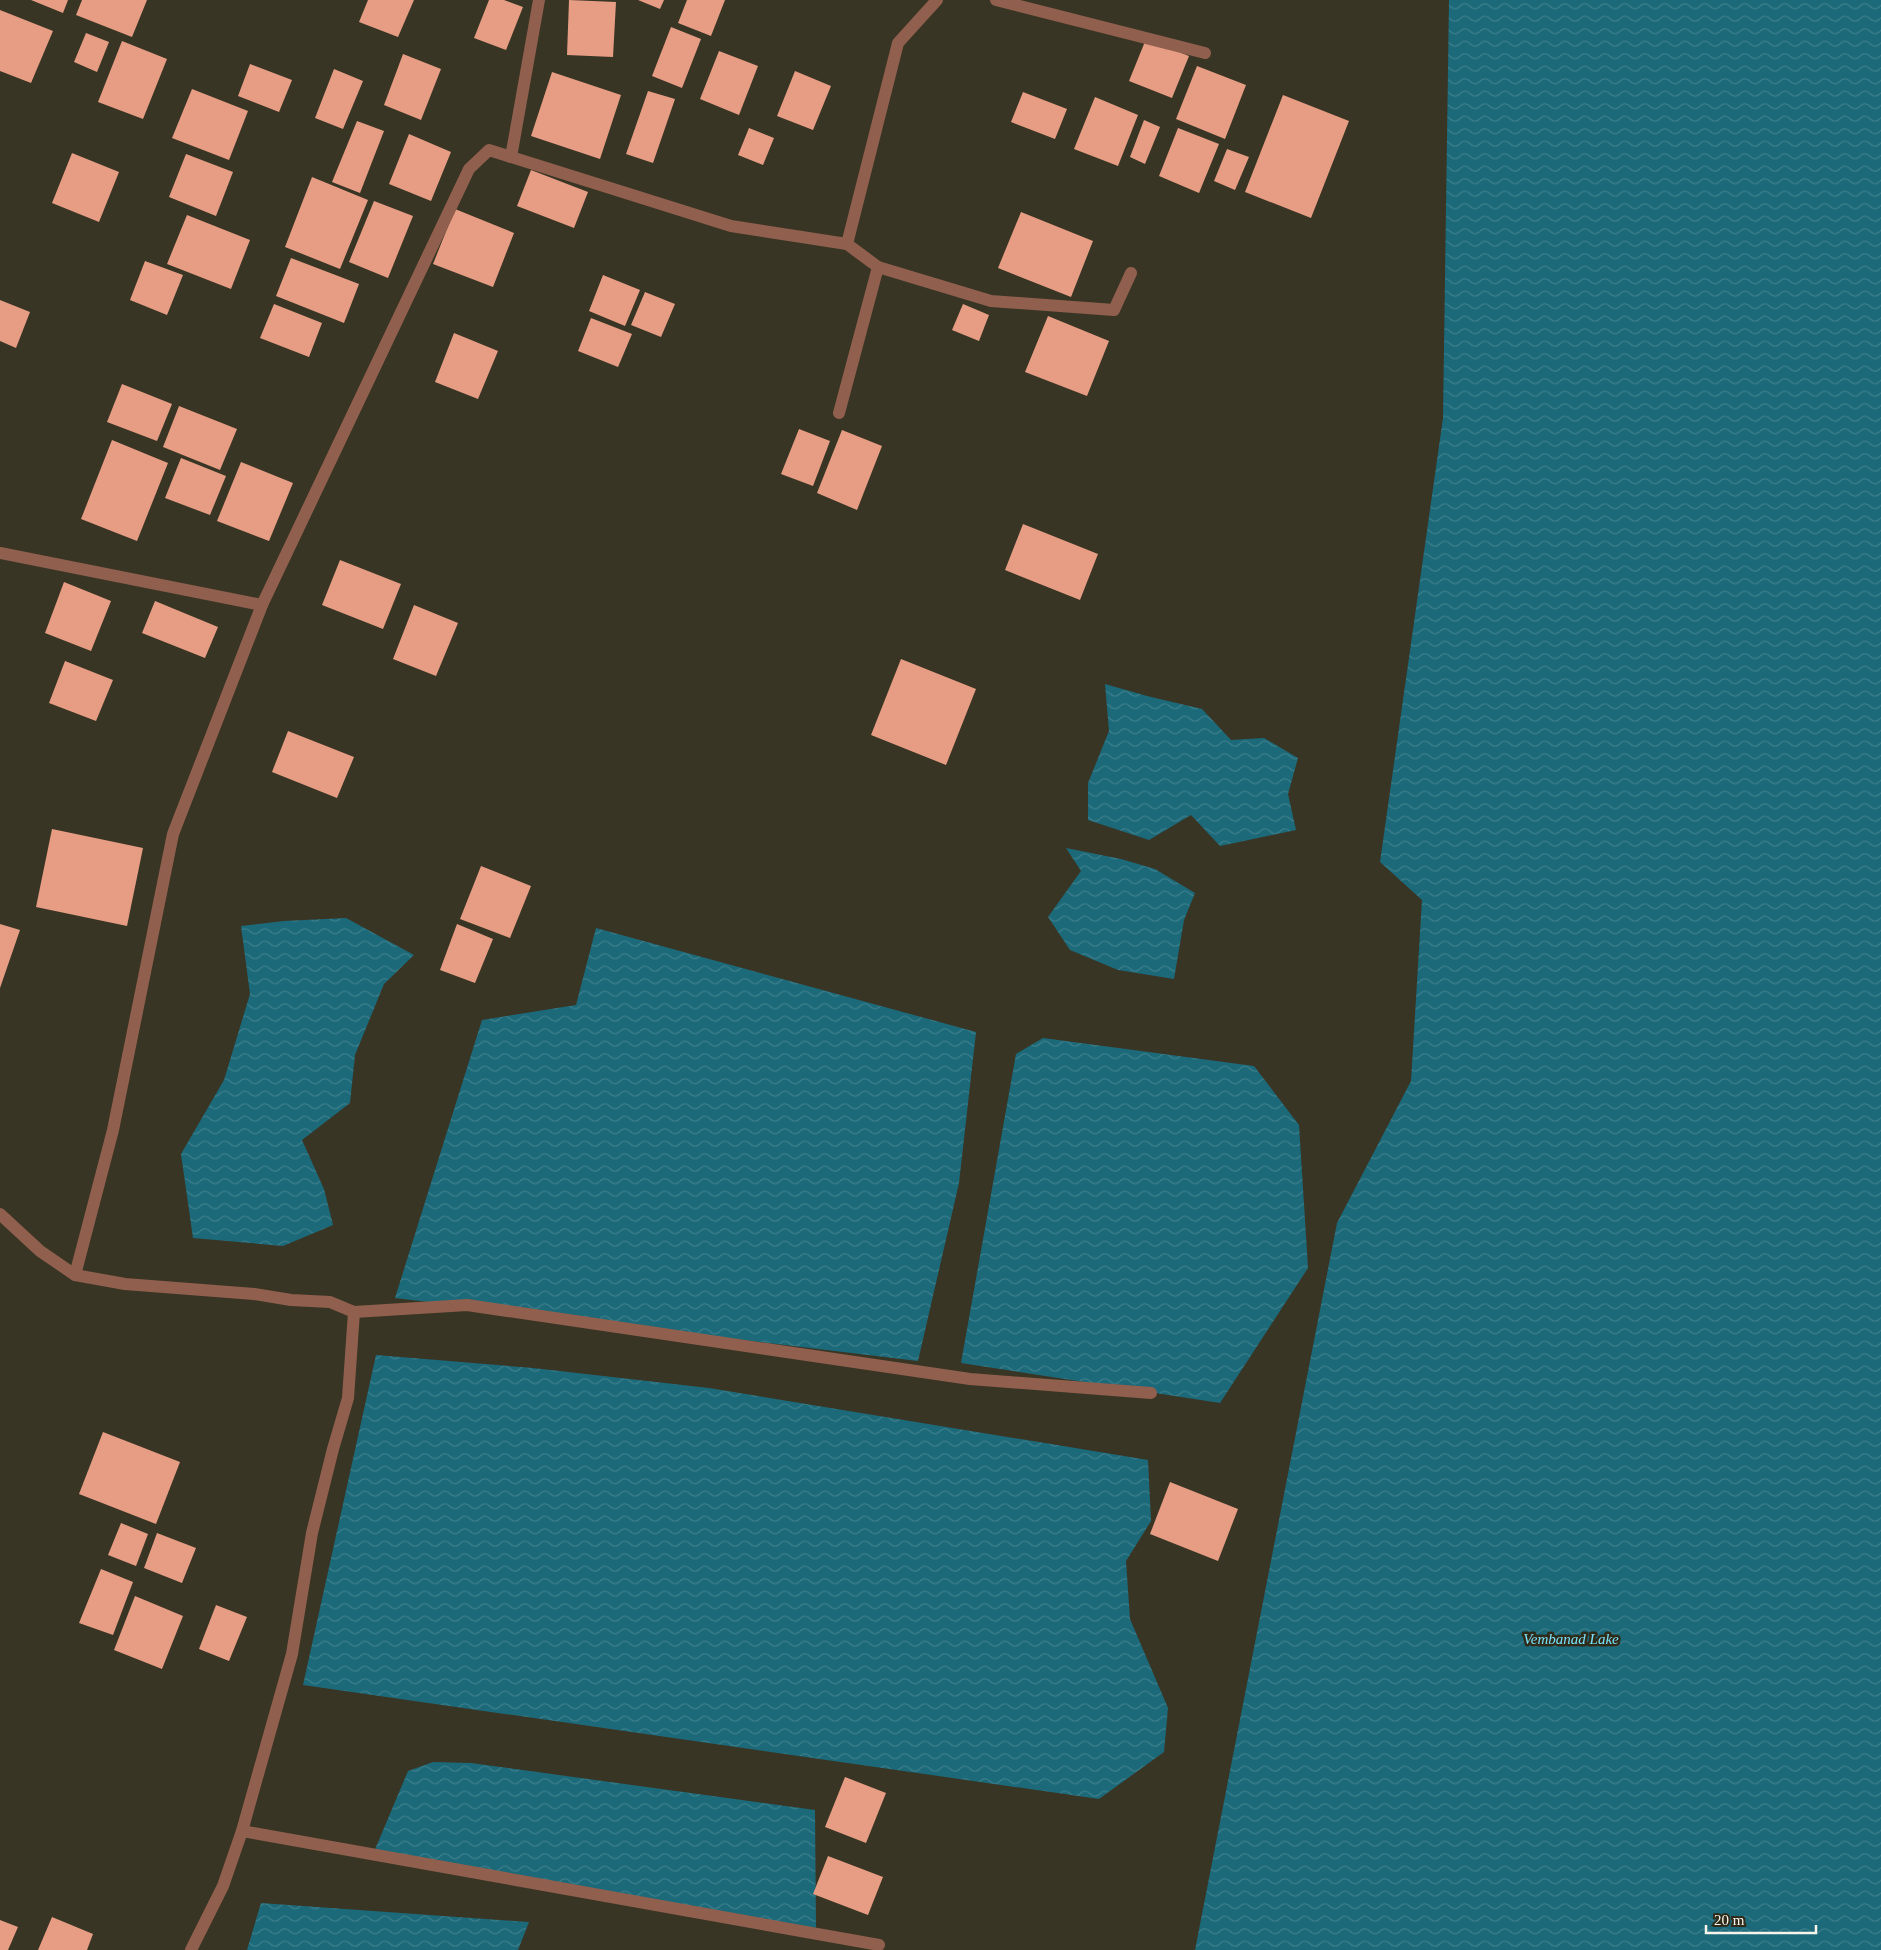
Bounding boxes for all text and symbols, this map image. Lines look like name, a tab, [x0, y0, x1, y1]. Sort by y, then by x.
water label: Vembanad Lake	[1523, 1631, 1619, 1647]
scale bar	[1706, 1902, 1816, 1934]
text: 20 m	[1714, 1912, 1745, 1928]

